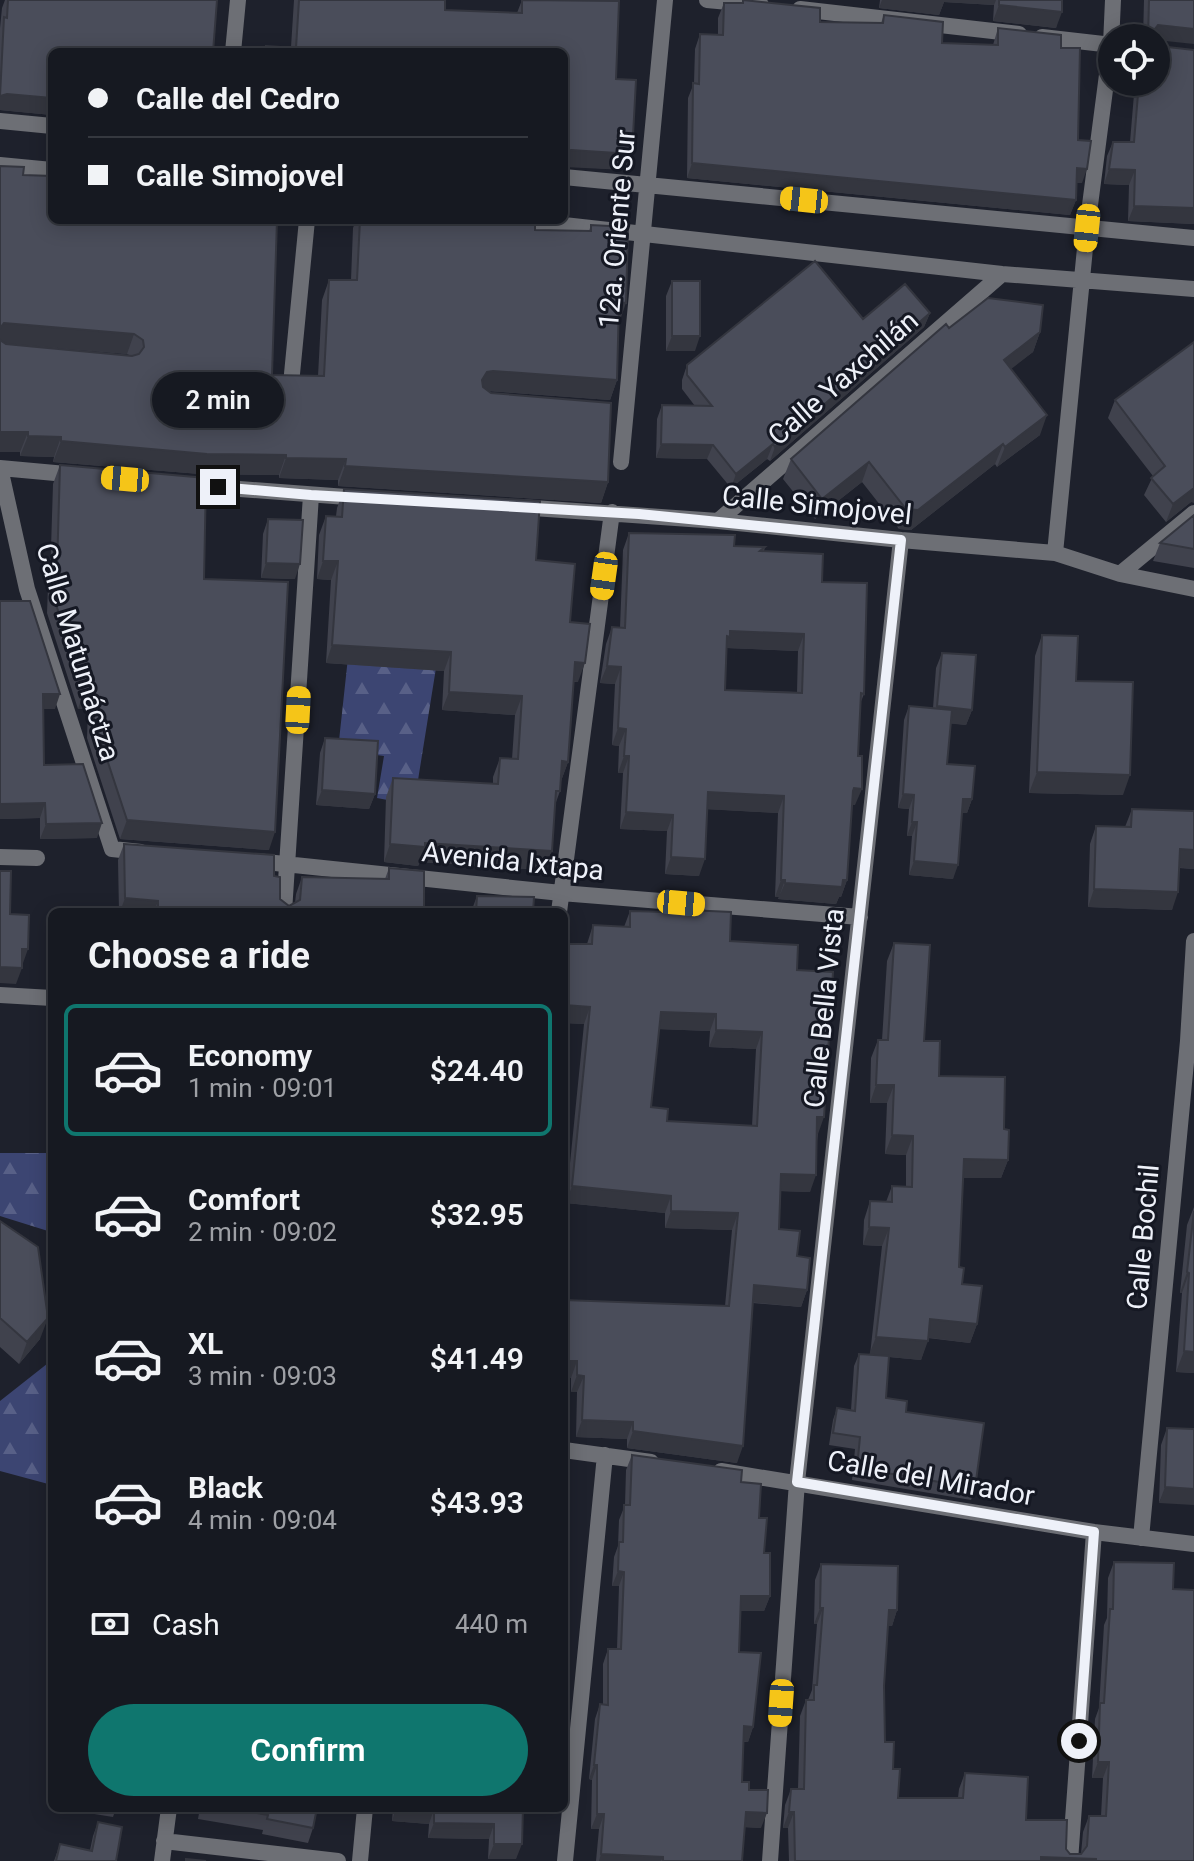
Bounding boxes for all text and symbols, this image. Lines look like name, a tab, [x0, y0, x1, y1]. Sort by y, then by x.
map controls	[1098, 24, 1170, 96]
button: locate	[1098, 24, 1170, 96]
text: Calle del Cedro	[136, 81, 340, 116]
street label: 12a. Oriente Sur	[592, 128, 642, 330]
text: Calle Simojovel	[136, 158, 344, 193]
car	[779, 186, 829, 214]
car	[1073, 203, 1101, 253]
street label: Calle Yaxchilán	[761, 304, 925, 452]
callout: 2 min	[152, 371, 284, 427]
text: 2 min	[185, 385, 251, 415]
car	[100, 465, 150, 493]
route end	[200, 469, 236, 505]
street label: Calle Simojovel	[721, 479, 913, 531]
street label: Calle Matumáctza	[29, 539, 127, 765]
car	[589, 551, 619, 601]
car	[285, 685, 311, 735]
street label: Avenida Ixtapa	[420, 835, 606, 887]
car	[656, 889, 706, 917]
street label: Calle Bella Vista	[797, 907, 851, 1109]
text: Choose a ride	[88, 935, 310, 977]
icon: car	[92, 1034, 164, 1106]
text: Economy	[188, 1038, 312, 1073]
text: $24.40	[430, 1053, 524, 1088]
text: 1 min · 09:01	[188, 1073, 337, 1103]
street label: Calle Bochil	[1120, 1163, 1166, 1311]
icon: car	[92, 1178, 164, 1250]
text: Comfort	[188, 1182, 300, 1217]
text: $32.95	[430, 1197, 524, 1232]
text: 2 min · 09:02	[188, 1217, 337, 1247]
icon: car	[92, 1322, 164, 1394]
text: XL	[188, 1326, 223, 1361]
text: $41.49	[430, 1341, 524, 1376]
text: 3 min · 09:03	[188, 1361, 337, 1391]
street label: Calle del Mirador	[825, 1444, 1038, 1513]
icon: car	[92, 1466, 164, 1538]
text: Black	[188, 1470, 263, 1505]
text: $43.93	[430, 1485, 524, 1520]
text: 4 min · 09:04	[188, 1505, 337, 1535]
icon: cash	[88, 1602, 132, 1646]
text: Cash	[152, 1607, 220, 1642]
text: 440 m	[455, 1609, 528, 1639]
car	[767, 1678, 795, 1728]
button: Confirm	[88, 1704, 528, 1796]
route start	[1061, 1723, 1097, 1759]

